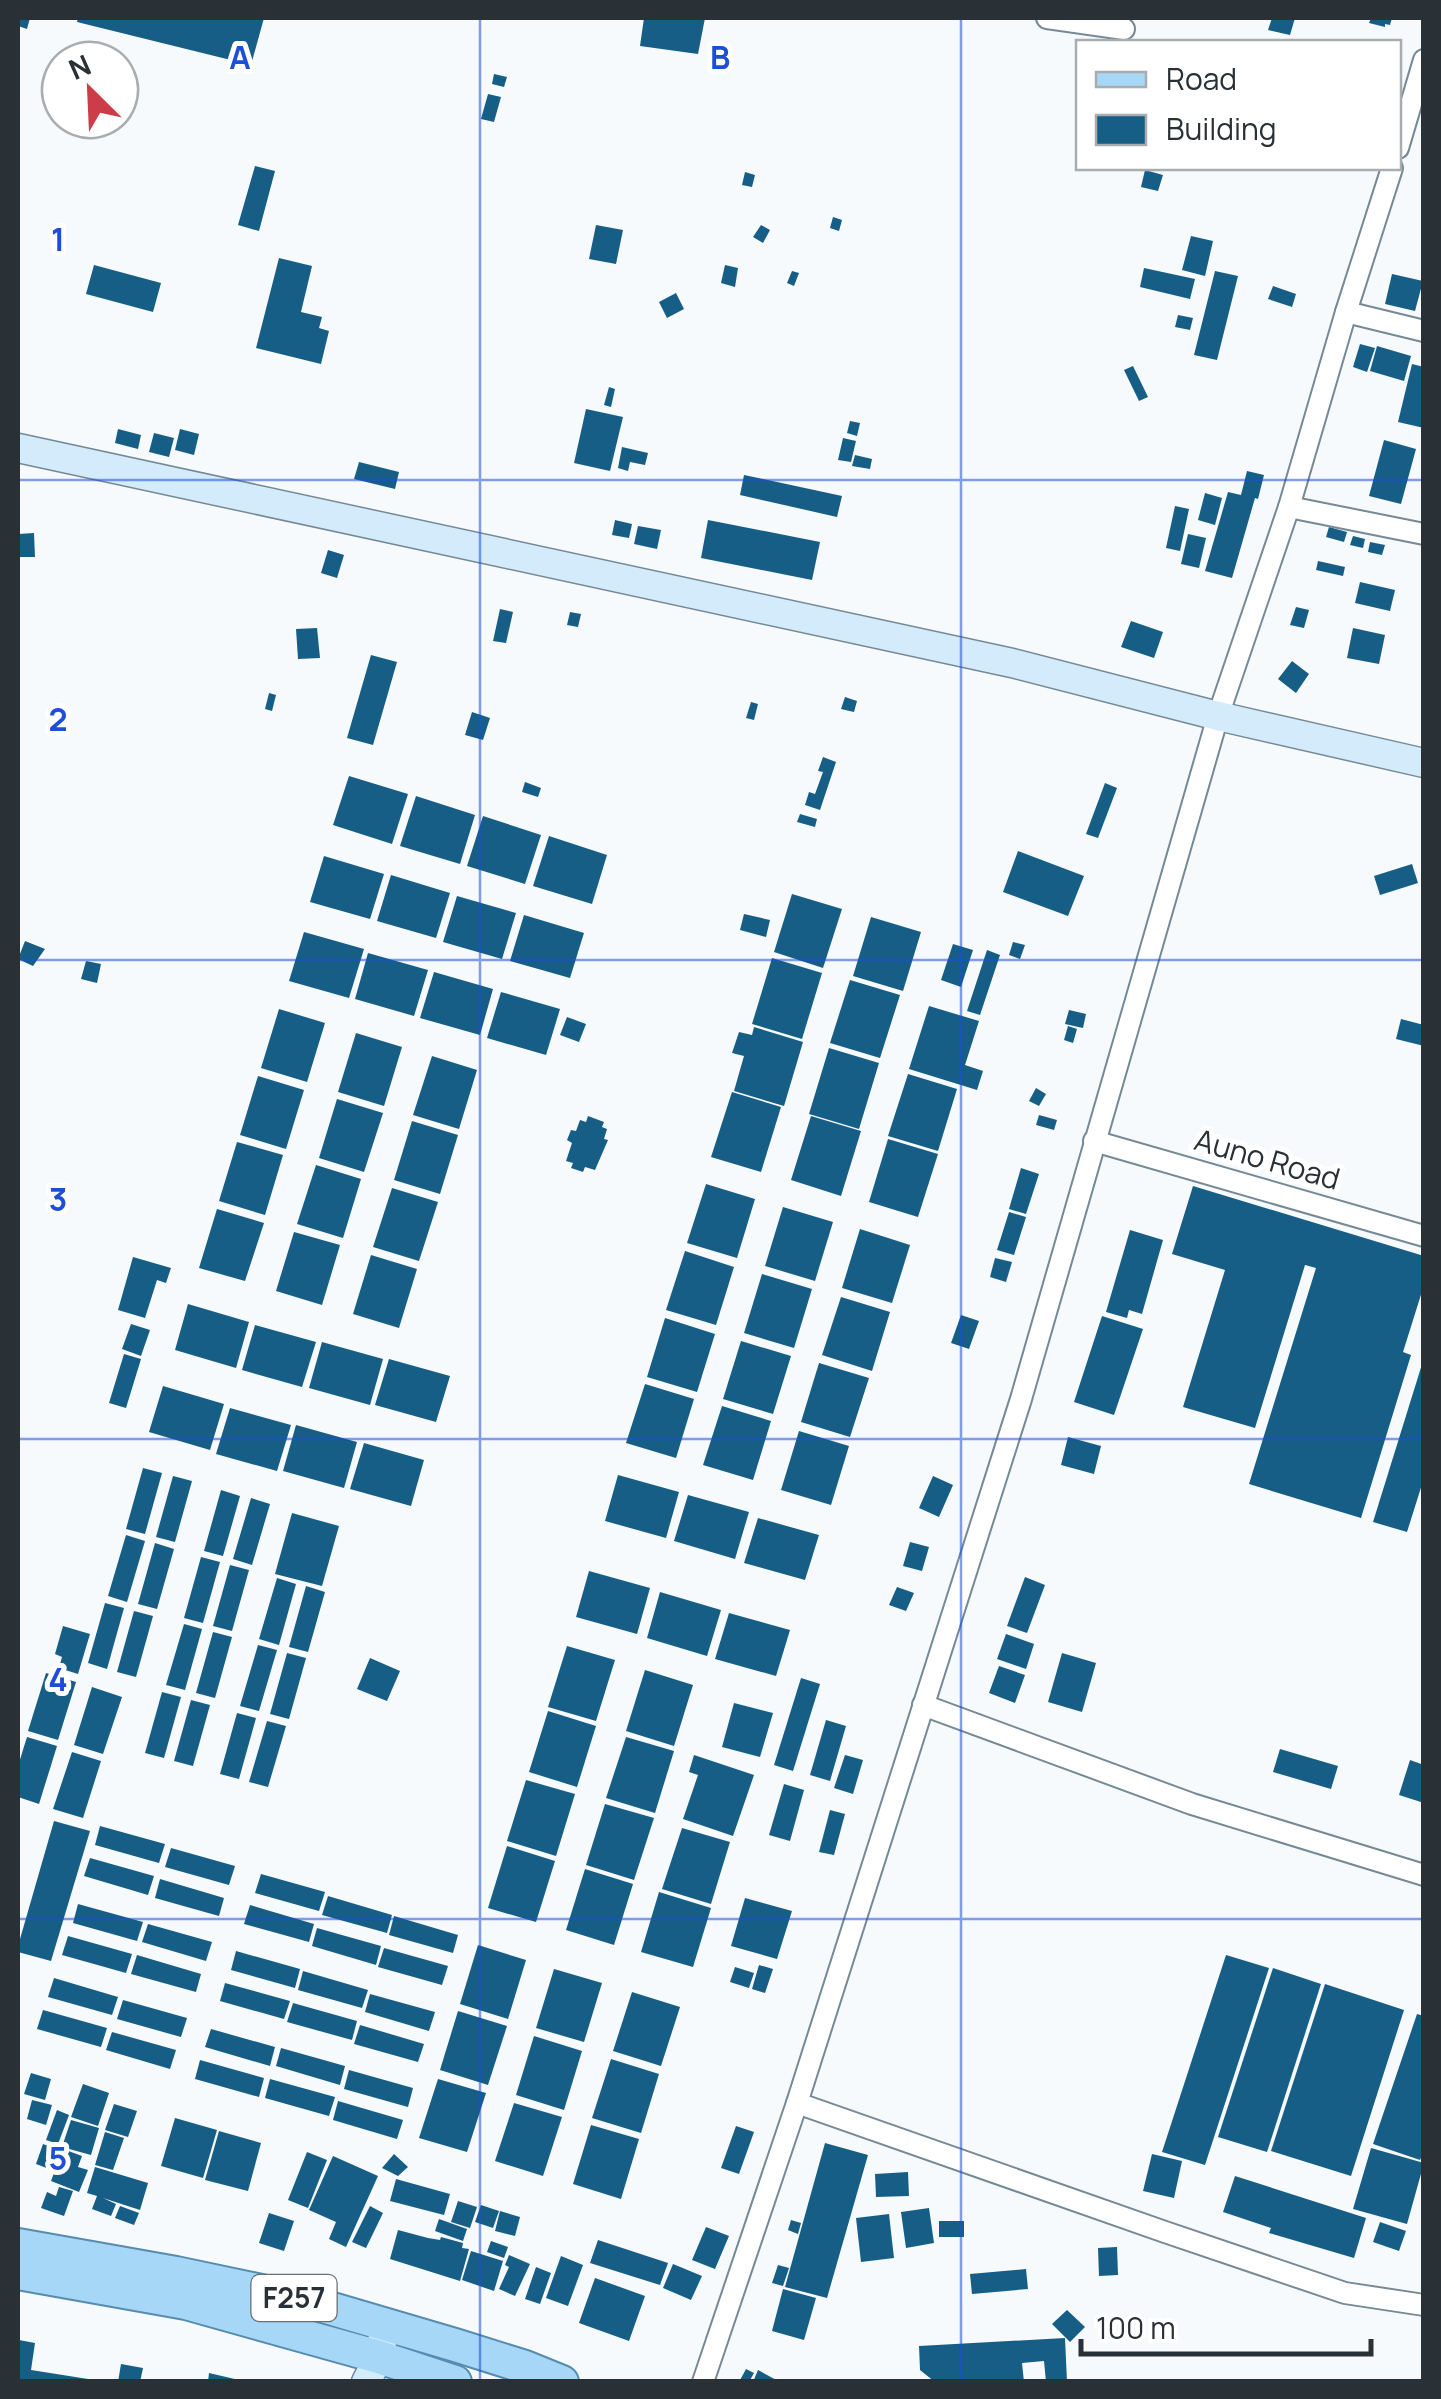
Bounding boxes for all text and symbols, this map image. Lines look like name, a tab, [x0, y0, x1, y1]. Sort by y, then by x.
text: A	[229, 35, 251, 79]
text: B	[710, 35, 730, 79]
north arrow	[40, 40, 140, 140]
legend	[1076, 40, 1401, 170]
text: N	[63, 45, 96, 88]
text: Road	[1166, 58, 1237, 99]
text: Building	[1166, 108, 1277, 149]
text: 1	[51, 217, 65, 261]
text: 2	[48, 697, 68, 741]
street label: Auno Road	[1190, 1118, 1345, 1199]
text: 3	[49, 1177, 67, 1221]
text: 4	[48, 1657, 68, 1701]
text: 5	[49, 2136, 67, 2180]
road number: F257	[252, 2275, 336, 2321]
scale bar	[1081, 2294, 1371, 2356]
text: 100 m	[1096, 2307, 1176, 2348]

